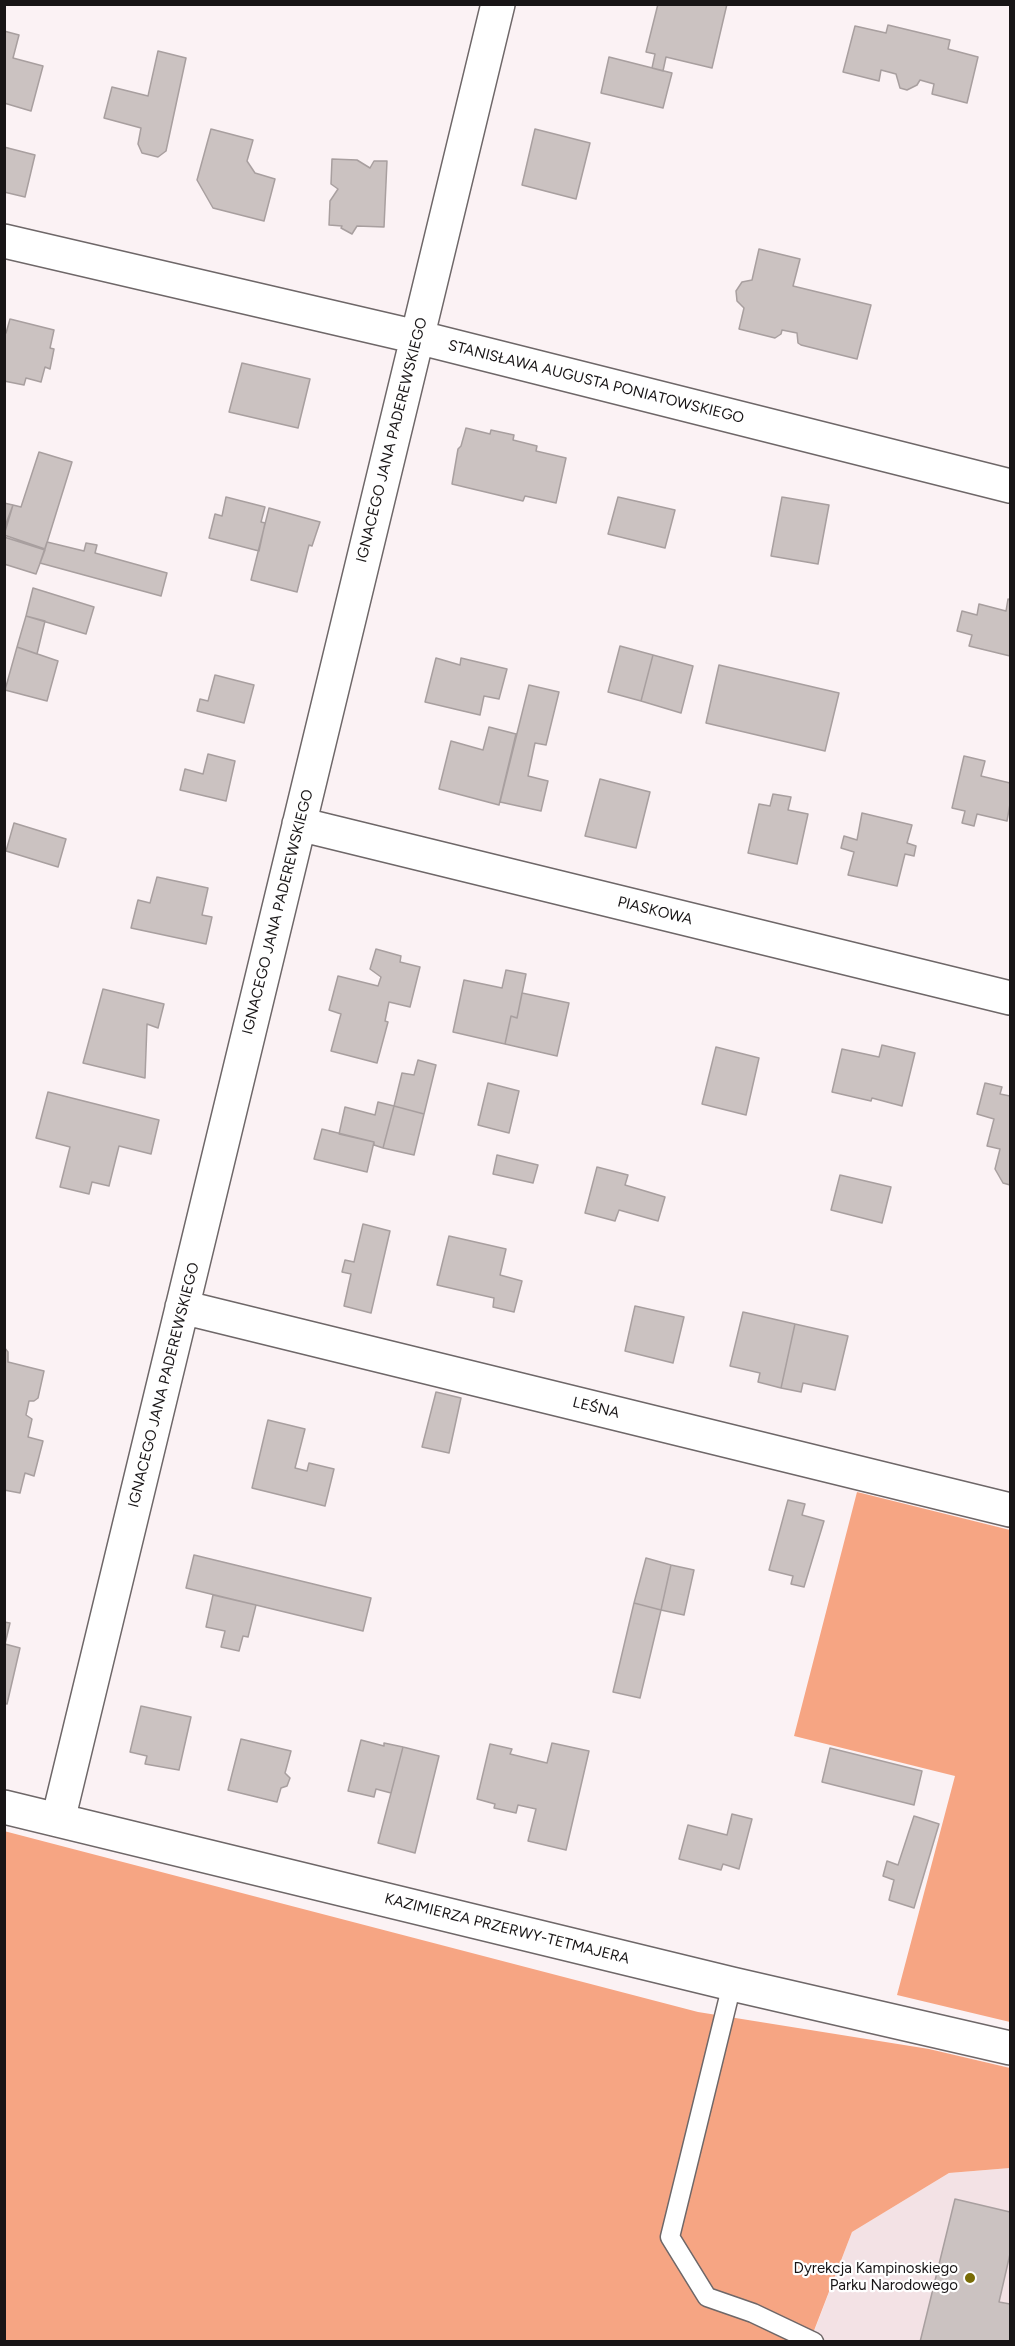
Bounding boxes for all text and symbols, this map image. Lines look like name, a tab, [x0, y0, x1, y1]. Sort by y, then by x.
street label: IGNACEGO JANA PADEREWSKIEGO	[353, 316, 431, 564]
street label: STANISŁAWA AUGUSTA PONIATOWSKIEGO	[446, 336, 746, 428]
street label: IGNACEGO JANA PADEREWSKIEGO	[239, 788, 317, 1036]
street label: PIASKOWA	[616, 893, 694, 929]
street label: IGNACEGO JANA PADEREWSKIEGO	[125, 1261, 203, 1509]
street label: LEŚNA	[571, 1394, 621, 1422]
street label: KAZIMIERZA PRZERWY-TETMAJERA	[383, 1890, 631, 1968]
place label: Dyrekcja Kampinoskiego Parku Narodowego	[794, 2260, 958, 2295]
marker: Dyrekcja Kampinoskiego Parku Narodowego	[963, 2271, 977, 2285]

